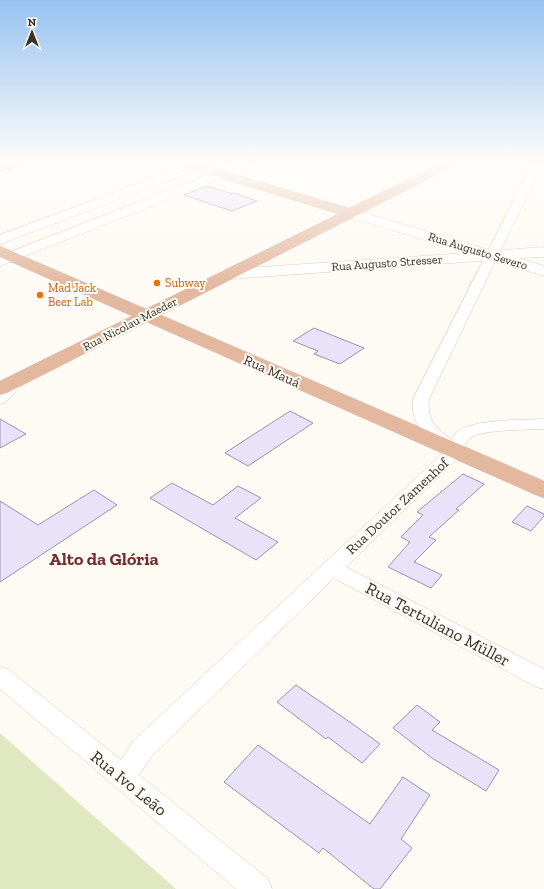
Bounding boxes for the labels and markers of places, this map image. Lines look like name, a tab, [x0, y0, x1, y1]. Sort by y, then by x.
place label: Subway	[165, 276, 206, 290]
marker: Subway	[152, 278, 162, 288]
place label: Mad Jack Beer Lab	[48, 281, 97, 309]
marker: Mad Jack Beer Lab	[35, 290, 45, 300]

